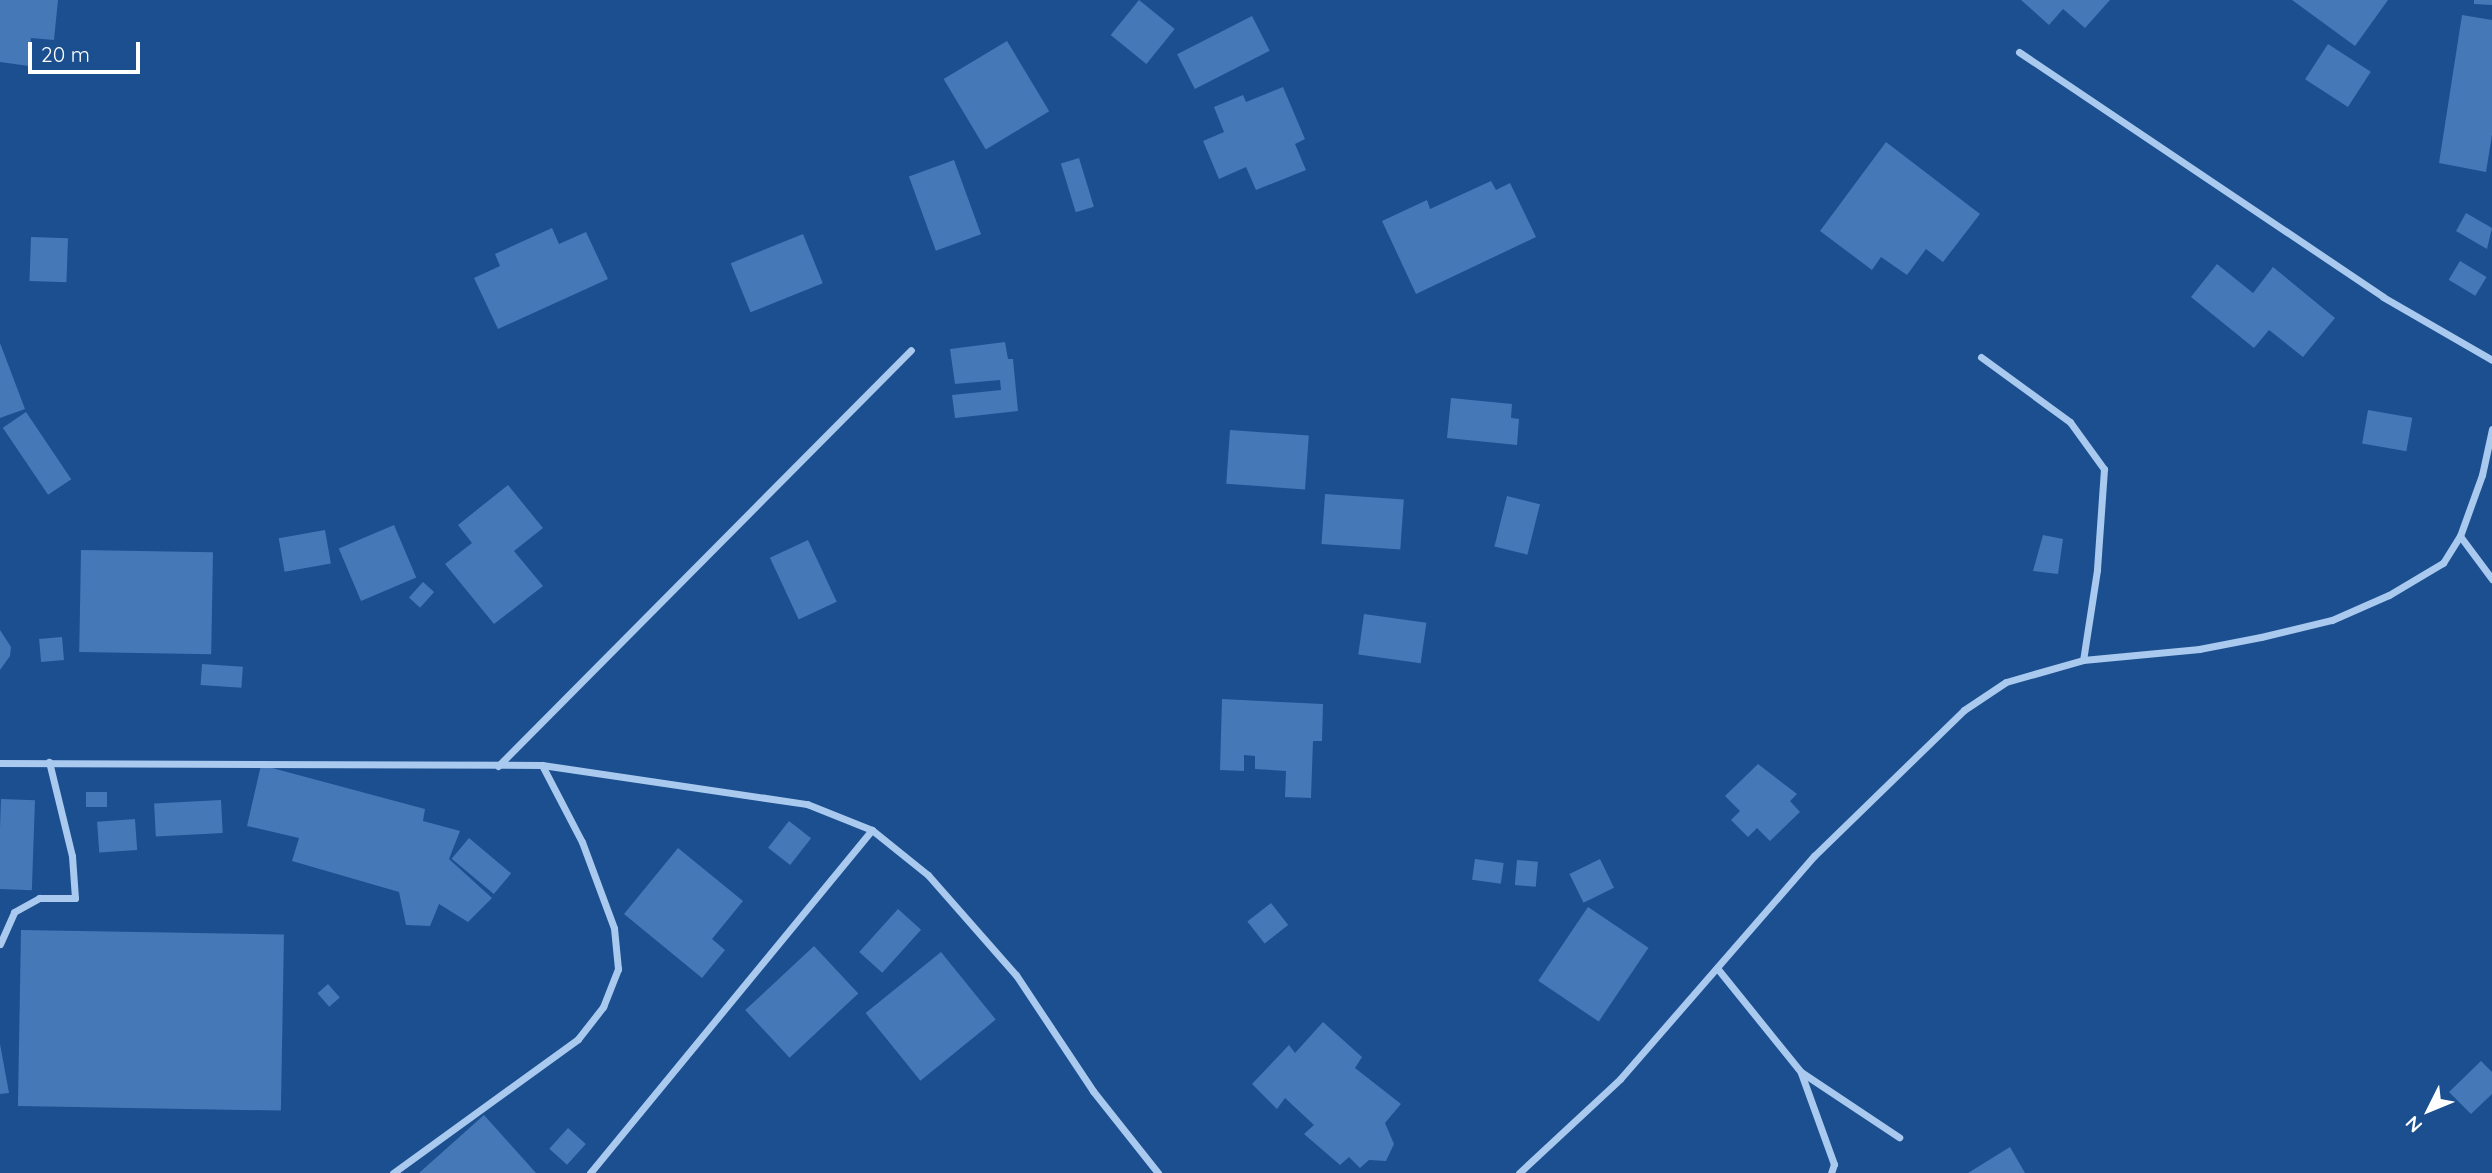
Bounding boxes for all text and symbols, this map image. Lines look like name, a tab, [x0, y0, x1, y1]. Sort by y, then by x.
scale bar	[32, 28, 144, 72]
text: 20 m	[41, 41, 90, 67]
north arrow	[2394, 1075, 2464, 1145]
text: N	[2400, 1111, 2427, 1138]

